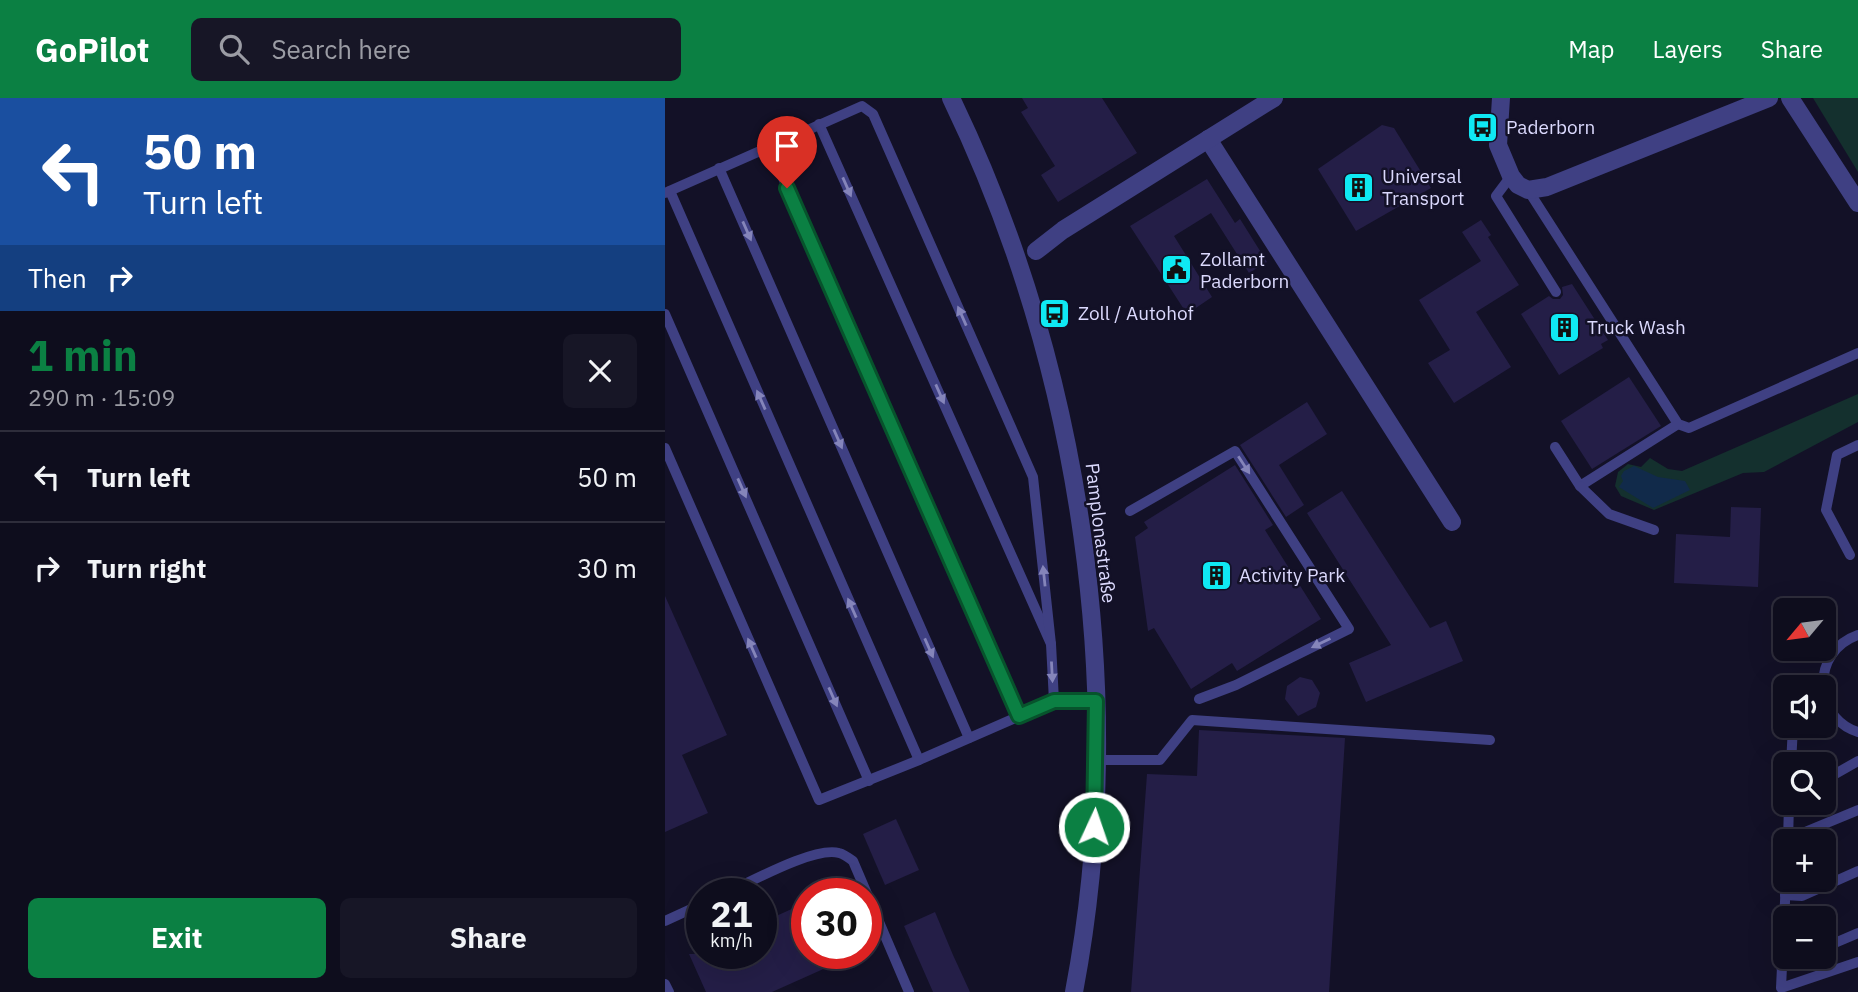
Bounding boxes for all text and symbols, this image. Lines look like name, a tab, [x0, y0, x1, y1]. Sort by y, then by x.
search box	[191, 18, 681, 81]
text: GoPilot	[35, 28, 149, 71]
icon: search	[215, 30, 253, 68]
text: Search here	[271, 32, 411, 66]
text: Map	[1568, 33, 1615, 65]
text: Layers	[1653, 33, 1723, 65]
text: Share	[1761, 33, 1823, 65]
bus stop icon: Paderborn	[1466, 110, 1500, 144]
place label: Paderborn	[1506, 115, 1595, 139]
pin	[757, 116, 817, 188]
text: 50 m	[143, 119, 257, 182]
icon: left	[28, 126, 119, 217]
icon: arrive	[768, 127, 806, 165]
place label: Universal Transport	[1382, 164, 1464, 210]
building icon: Universal Transport	[1342, 170, 1376, 204]
one-way arrow	[841, 177, 853, 197]
text: Turn left	[143, 181, 263, 223]
one-way arrow	[741, 221, 753, 241]
place label: Zollamt Paderborn	[1200, 247, 1289, 293]
public building icon: Zollamt Paderborn	[1160, 253, 1194, 287]
icon: right	[101, 259, 139, 297]
text: Then	[28, 261, 87, 295]
bus stop icon: Zoll / Autohof	[1038, 296, 1072, 330]
place label: Zoll / Autohof	[1078, 301, 1194, 325]
one-way arrow	[956, 305, 967, 326]
building icon: Truck Wash	[1547, 310, 1581, 344]
place label: Truck Wash	[1587, 315, 1686, 339]
text: 1 min	[28, 328, 138, 383]
button: close	[563, 334, 637, 408]
text: 290 m · 15:09	[28, 382, 175, 412]
one-way arrow	[935, 384, 946, 405]
one-way arrow	[755, 389, 766, 410]
one-way arrow	[833, 429, 844, 450]
one-way arrow	[1237, 455, 1250, 474]
icon: left	[28, 458, 66, 496]
text: Turn left	[87, 460, 190, 494]
text: 50 m	[577, 460, 637, 494]
street label: Pamplonastraße	[1080, 461, 1122, 605]
one-way arrow	[736, 478, 747, 499]
icon: right	[28, 549, 66, 587]
text: Turn right	[87, 551, 206, 585]
text: 30 m	[577, 551, 637, 585]
building icon: Activity Park	[1199, 558, 1233, 592]
place label: Activity Park	[1239, 563, 1345, 587]
one-way arrow	[1038, 565, 1049, 587]
one-way arrow	[846, 598, 858, 618]
north arrow	[1773, 598, 1836, 662]
map controls	[1773, 598, 1836, 969]
one-way arrow	[1310, 637, 1330, 649]
one-way arrow	[746, 638, 758, 658]
one-way arrow	[923, 638, 935, 658]
one-way arrow	[1047, 661, 1058, 683]
button: sound	[1773, 675, 1836, 738]
one-way arrow	[828, 686, 839, 707]
button: search	[1773, 752, 1836, 815]
position arrow	[1057, 790, 1131, 864]
button: +	[1773, 829, 1836, 892]
speed limit sign: 30	[791, 878, 882, 969]
text: 21	[710, 891, 753, 937]
button: Exit	[28, 898, 326, 978]
button: Share	[340, 898, 637, 978]
button: −	[1773, 906, 1836, 969]
text: km/h	[710, 929, 753, 952]

